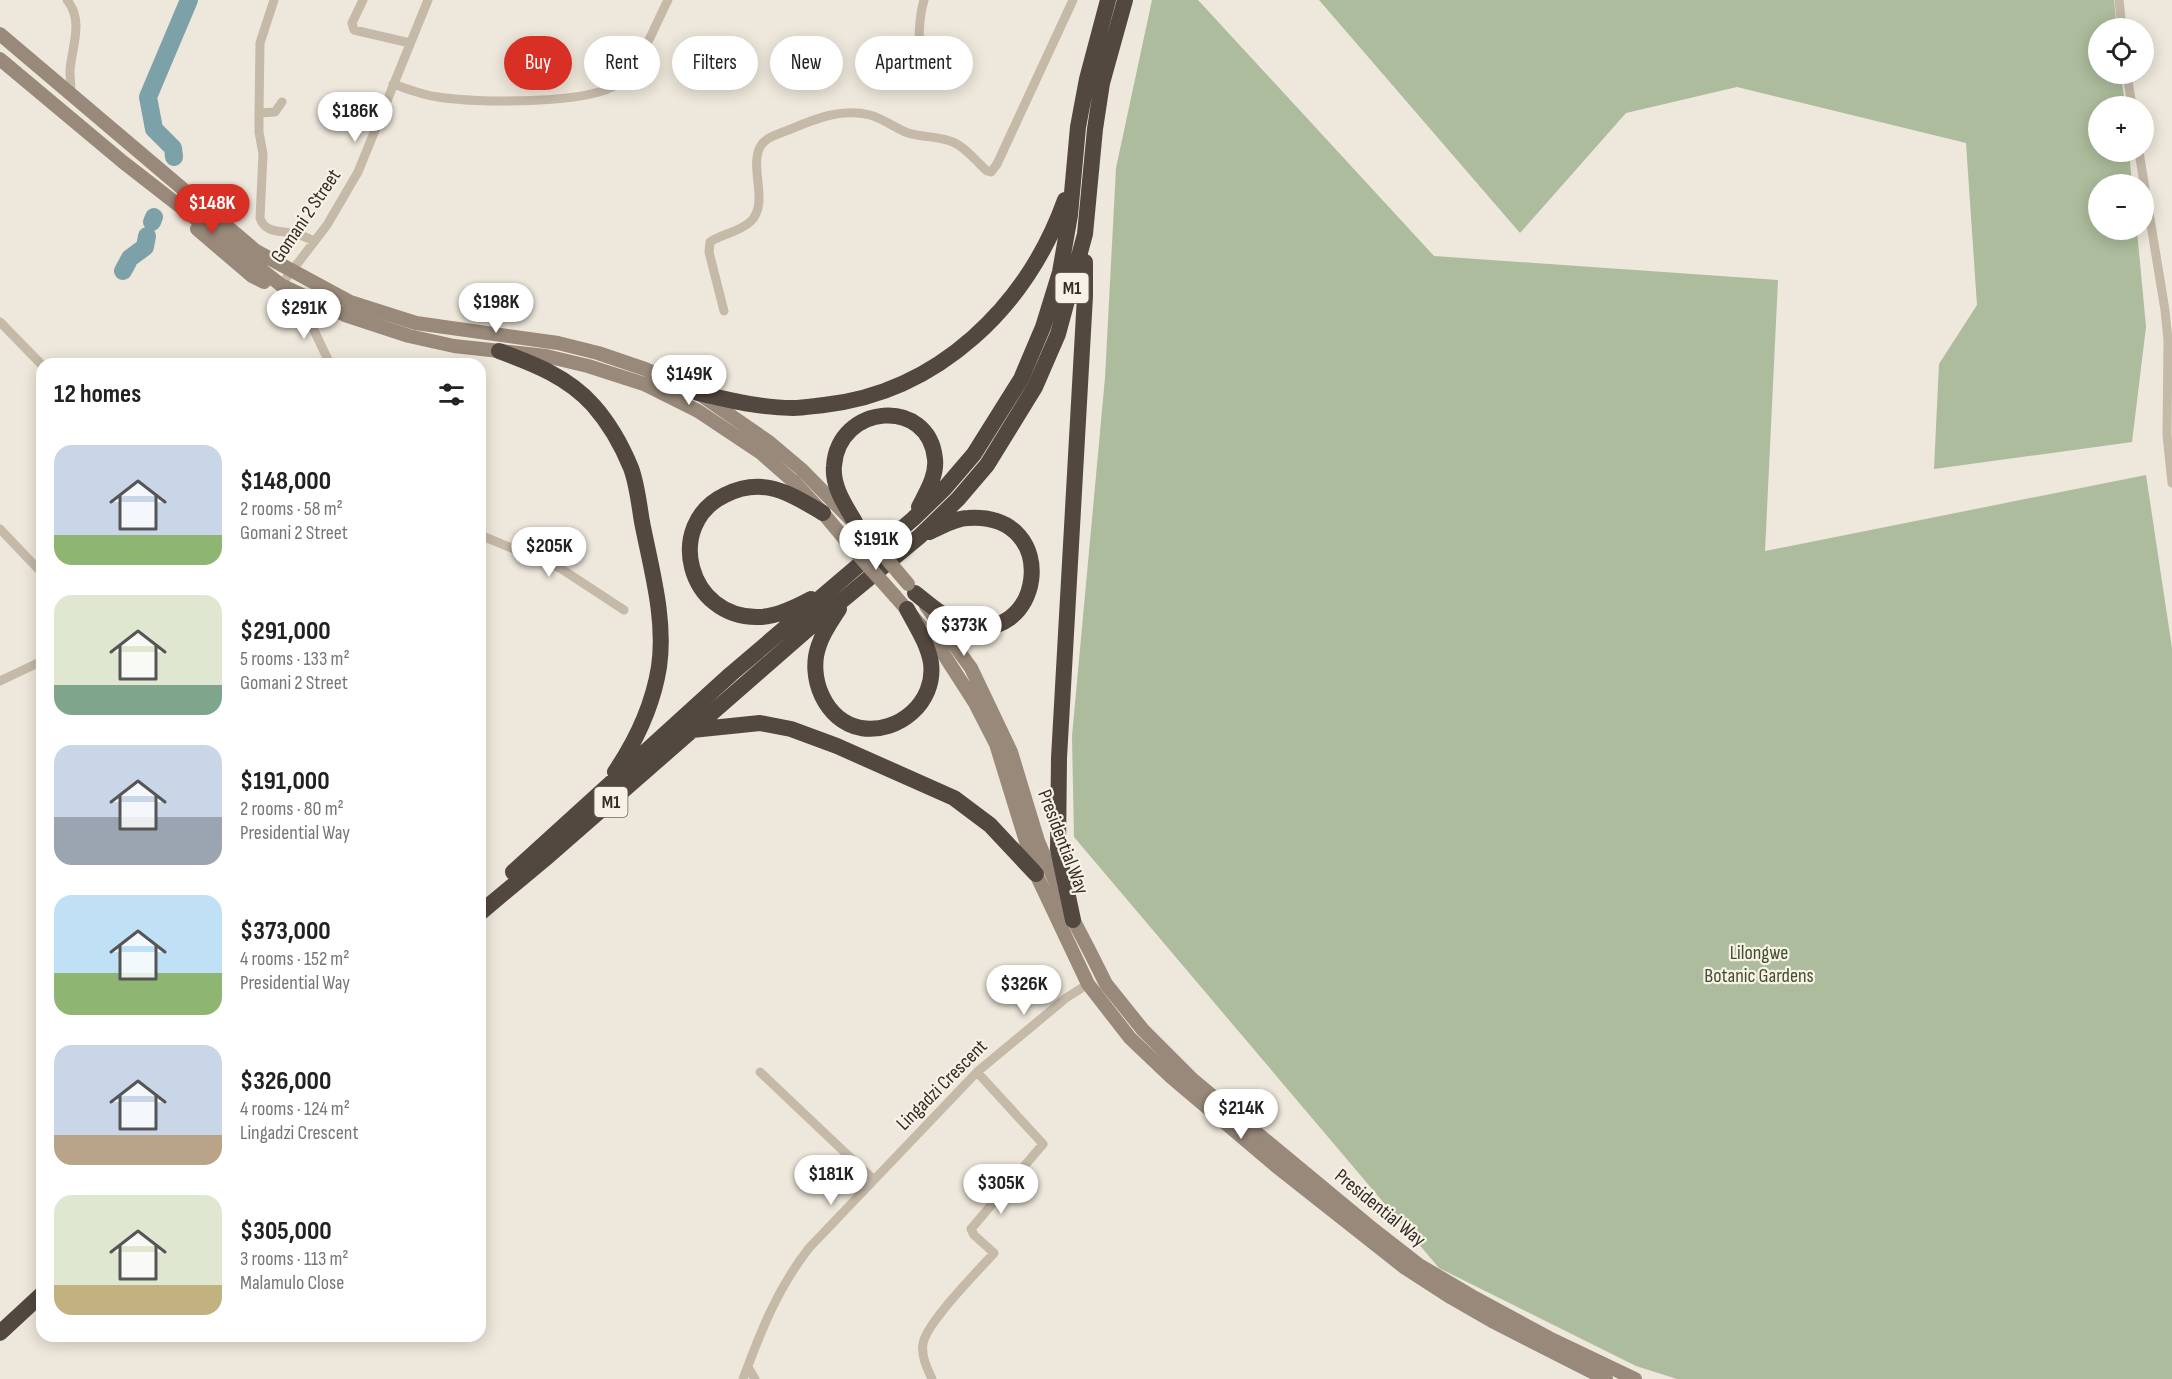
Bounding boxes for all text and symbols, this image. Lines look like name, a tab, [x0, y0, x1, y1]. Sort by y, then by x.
map controls	[2088, 18, 2154, 240]
button: locate	[2088, 18, 2154, 84]
chip: Buy	[504, 36, 572, 90]
chip: Rent	[584, 36, 660, 90]
chip: Filters	[672, 36, 758, 90]
chip: New	[770, 36, 843, 90]
chip: Apartment	[855, 36, 973, 90]
pin: $186K	[313, 92, 397, 143]
button: +	[2088, 96, 2154, 162]
text: $186K	[332, 99, 378, 123]
street label: Gomani 2 Street	[266, 165, 346, 267]
button: −	[2088, 174, 2154, 240]
pin: $148K	[170, 184, 254, 235]
text: $148K	[189, 191, 235, 215]
road number: M1	[1056, 273, 1088, 303]
pin: $198K	[454, 283, 538, 334]
pin: $291K	[262, 289, 346, 340]
text: $198K	[473, 290, 519, 314]
text: $291K	[281, 296, 327, 320]
pin: $149K	[647, 355, 731, 406]
text: $149K	[666, 362, 712, 386]
icon: filters	[435, 378, 468, 411]
text: 12 homes	[54, 379, 141, 410]
text: $148,000	[240, 466, 331, 497]
icon: home	[102, 469, 174, 541]
text: 2 rooms · 58 m²	[240, 497, 343, 521]
pin: $191K	[834, 520, 918, 571]
text: Gomani 2 Street	[240, 521, 348, 545]
pin: $205K	[507, 527, 591, 578]
text: $191K	[853, 527, 899, 551]
text: $205K	[525, 534, 573, 558]
pin: $373K	[922, 606, 1006, 657]
text: $373K	[941, 613, 987, 637]
text: $291,000	[240, 616, 331, 647]
icon: home	[102, 619, 174, 691]
text: 5 rooms · 133 m²	[240, 647, 350, 671]
text: Gomani 2 Street	[240, 671, 348, 695]
text: $191,000	[240, 766, 330, 797]
icon: home	[102, 769, 174, 841]
street label: Presidential Way	[1032, 786, 1094, 898]
road number: M1	[594, 787, 628, 817]
text: 2 rooms · 80 m²	[240, 797, 344, 821]
text: Presidential Way	[240, 821, 350, 845]
text: $373,000	[240, 916, 331, 947]
icon: home	[102, 919, 174, 991]
park label: Lilongwe Botanic Gardens	[1704, 941, 1814, 988]
text: 4 rooms · 152 m²	[240, 947, 349, 971]
pin: $326K	[982, 965, 1066, 1016]
text: Presidential Way	[240, 971, 350, 995]
text: $326K	[1000, 972, 1048, 996]
street label: Lingadzi Crescent	[892, 1035, 992, 1135]
text: $326,000	[240, 1066, 331, 1097]
icon: home	[102, 1069, 174, 1141]
pin: $214K	[1199, 1089, 1283, 1140]
text: $214K	[1218, 1096, 1264, 1120]
text: 4 rooms · 124 m²	[240, 1097, 350, 1121]
text: Lingadzi Crescent	[240, 1121, 359, 1145]
pin: $181K	[789, 1155, 873, 1206]
text: $181K	[808, 1162, 854, 1186]
pin: $305K	[959, 1164, 1043, 1215]
street label: Presidential Way	[1330, 1164, 1431, 1252]
text: $305K	[977, 1171, 1025, 1195]
text: $305,000	[240, 1216, 332, 1247]
icon: home	[102, 1219, 174, 1291]
text: 3 rooms · 113 m²	[240, 1247, 349, 1271]
text: Malamulo Close	[240, 1271, 344, 1295]

